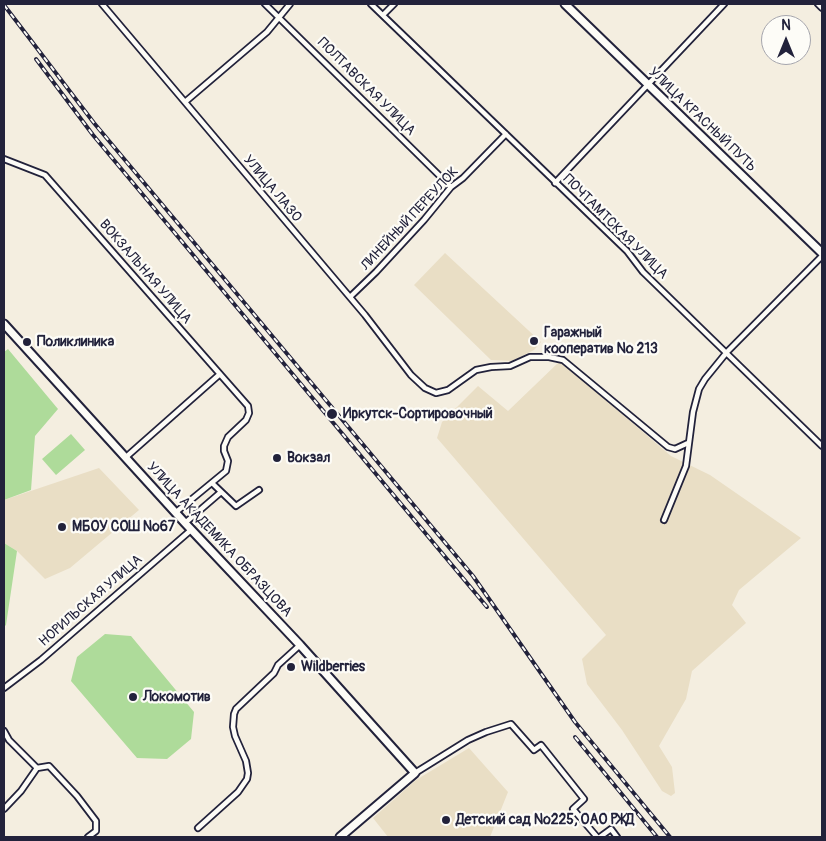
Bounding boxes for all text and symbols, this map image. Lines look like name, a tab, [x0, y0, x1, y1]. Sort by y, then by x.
north arrow	[761, 15, 811, 65]
text: N	[781, 17, 791, 34]
street label: ПОЛТАВСКАЯ УЛИЦА	[314, 35, 418, 139]
street label: УЛИЦА КРАСНЫЙ ПУТЬ	[645, 64, 759, 176]
street label: УЛИЦА ЛАЗО	[239, 152, 305, 226]
street label: ЛИНЕЙНЫЙ ПЕРЕУЛОК	[358, 164, 462, 274]
street label: ПОЧТАМТСКАЯ УЛИЦА	[559, 171, 671, 283]
street label: ВОКЗАЛЬНАЯ УЛИЦА	[95, 217, 195, 327]
place label: Гаражный кооператив № 213	[544, 325, 658, 358]
place label: Поликлиника	[37, 334, 114, 350]
marker: Гаражный кооператив № 213	[528, 335, 540, 347]
marker: Поликлиника	[21, 336, 33, 348]
place label: Иркутск-Сортировочный	[343, 406, 493, 422]
marker: Иркутск-Сортировочный	[325, 407, 339, 421]
place label: Вокзал	[287, 450, 330, 466]
marker: Вокзал	[271, 452, 283, 464]
street label: УЛИЦА АКАДЕМИКА ОБРАЗЦОВА	[143, 459, 295, 621]
place label: МБОУ СОШ №67	[72, 519, 175, 535]
marker: МБОУ СОШ №67	[56, 521, 68, 533]
street label: НОРИЛЬСКАЯ УЛИЦА	[36, 552, 146, 650]
place label: Wildberries	[301, 659, 365, 675]
marker: Wildberries	[285, 661, 297, 673]
place label: Локомотив	[143, 689, 211, 705]
marker: Локомотив	[127, 691, 139, 703]
place label: Детский сад №225, ОАО РЖД	[456, 812, 634, 828]
marker: Детский сад №225, ОАО РЖД	[440, 814, 452, 826]

